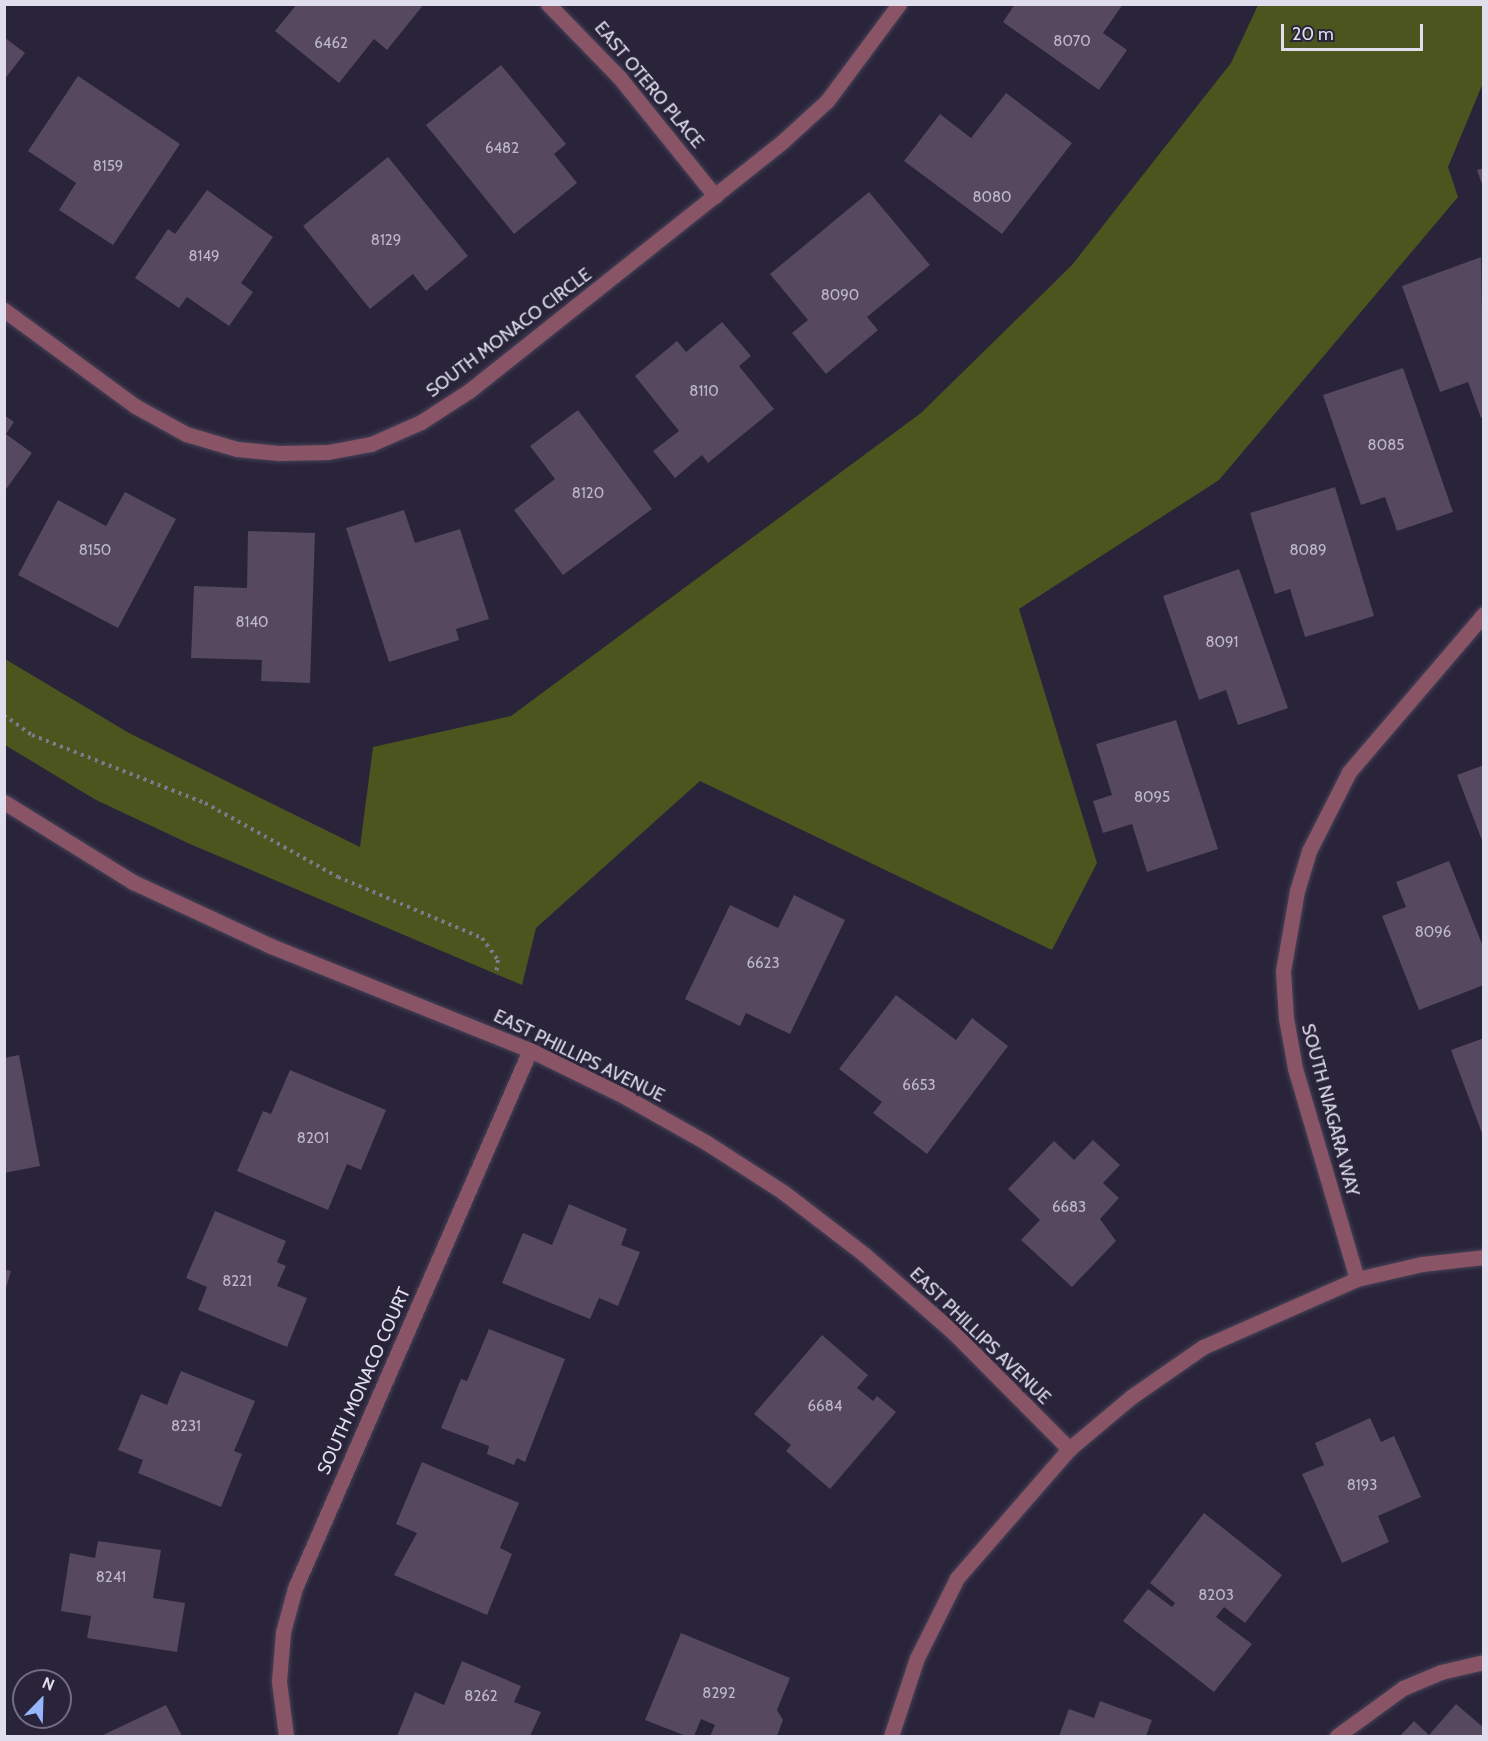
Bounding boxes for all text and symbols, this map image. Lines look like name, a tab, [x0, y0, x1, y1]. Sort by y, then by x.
scale bar	[1284, 12, 1426, 50]
street label: EAST OTERO PLACE	[590, 17, 708, 153]
text: 20 m	[1292, 23, 1334, 45]
house number: 8070	[1053, 33, 1091, 51]
house number: 6462	[314, 35, 348, 53]
house number: 6482	[485, 140, 519, 158]
house number: 8159	[93, 158, 123, 176]
house number: 8080	[972, 189, 1012, 207]
house number: 8129	[371, 232, 401, 250]
house number: 8149	[188, 248, 220, 266]
street label: SOUTH MONACO CIRCLE	[422, 264, 596, 402]
house number: 8090	[821, 287, 859, 305]
house number: 8110	[689, 383, 719, 401]
house number: 8085	[1368, 437, 1404, 455]
house number: 8120	[572, 485, 604, 503]
house number: 8150	[79, 542, 111, 560]
house number: 8089	[1289, 542, 1327, 560]
house number: 8140	[235, 614, 269, 632]
house number: 8091	[1206, 634, 1238, 652]
house number: 8095	[1134, 789, 1170, 807]
house number: 8096	[1415, 924, 1451, 942]
house number: 6623	[746, 955, 780, 973]
street label: EAST PHILLIPS AVENUE	[490, 1005, 668, 1107]
street label: SOUTH NIAGARA WAY	[1297, 1021, 1363, 1199]
house number: 6653	[902, 1077, 936, 1095]
house number: 8201	[297, 1130, 329, 1148]
house number: 6683	[1052, 1199, 1086, 1217]
street label: EAST PHILLIPS AVENUE	[905, 1263, 1055, 1409]
house number: 8221	[222, 1273, 252, 1291]
street label: SOUTH MONACO COURT	[313, 1284, 415, 1478]
house number: 6684	[808, 1398, 842, 1416]
house number: 8231	[171, 1418, 201, 1436]
house number: 8193	[1347, 1477, 1377, 1495]
house number: 8241	[96, 1569, 126, 1587]
house number: 8203	[1198, 1587, 1234, 1605]
north arrow	[12, 1669, 72, 1729]
text: N	[40, 1673, 57, 1695]
house number: 8292	[702, 1685, 736, 1703]
house number: 8262	[464, 1688, 498, 1706]

